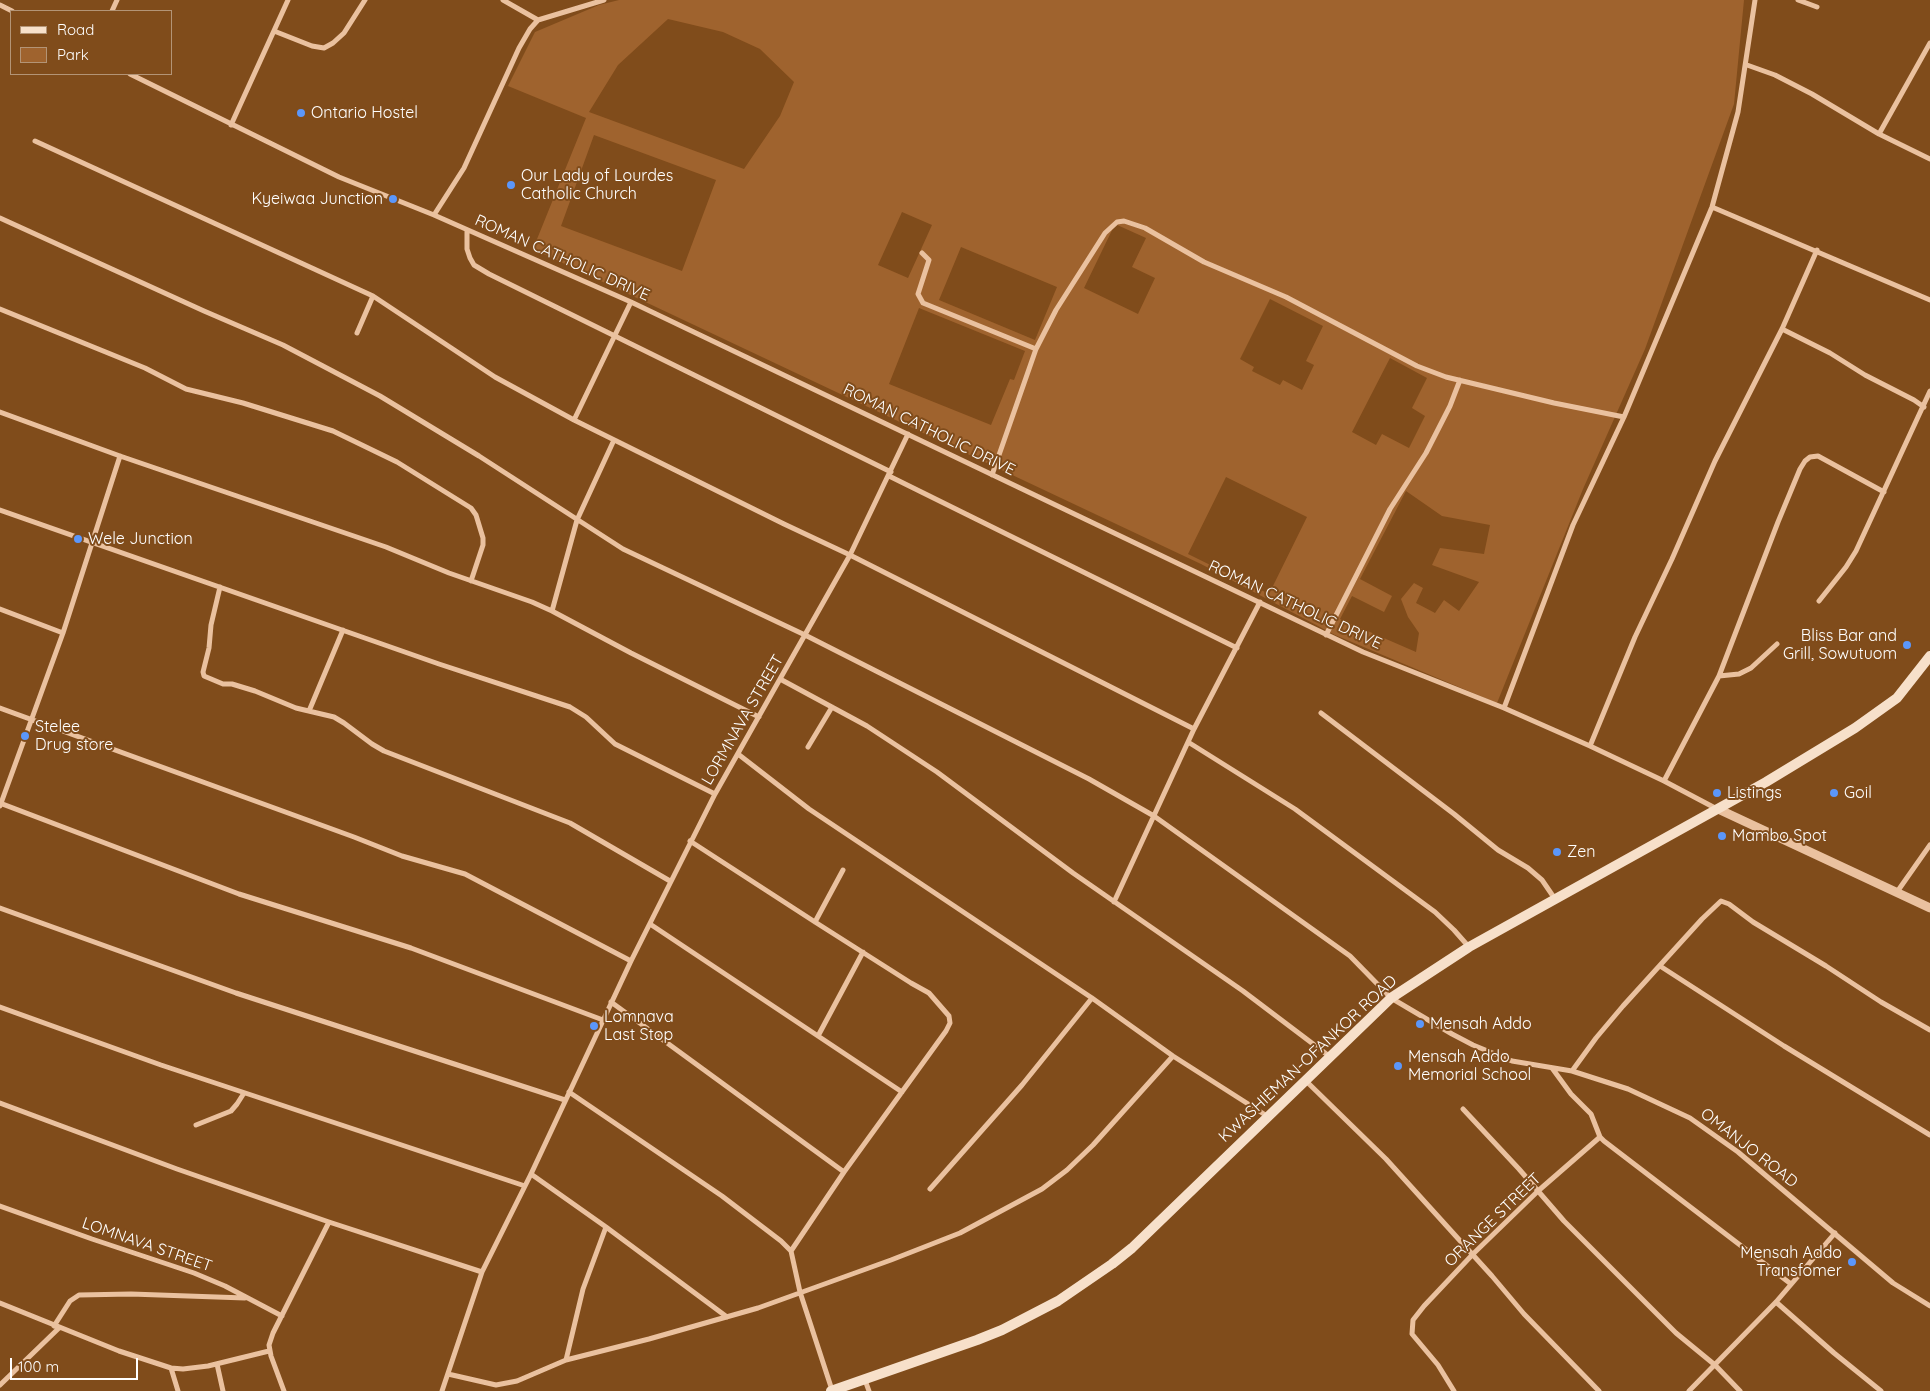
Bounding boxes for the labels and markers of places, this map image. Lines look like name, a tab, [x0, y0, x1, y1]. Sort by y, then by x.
place label: Ontario Hostel	[311, 103, 418, 123]
marker: Ontario Hostel	[295, 107, 307, 119]
place label: Our Lady of Lourdes Catholic Church	[521, 166, 673, 204]
marker: Our Lady of Lourdes Catholic Church	[505, 179, 517, 191]
place label: Kyeiwaa Junction	[251, 189, 383, 209]
marker: Kyeiwaa Junction	[387, 193, 399, 205]
place label: Wele Junction	[88, 529, 193, 549]
marker: Wele Junction	[72, 533, 84, 545]
place label: Bliss Bar and Grill, Sowutuom	[1783, 626, 1897, 664]
marker: Bliss Bar and Grill, Sowutuom	[1901, 639, 1913, 651]
place label: Stelee Drug store	[35, 717, 113, 755]
marker: Stelee Drug store	[19, 730, 31, 742]
place label: Listings	[1727, 783, 1782, 803]
place label: Goil	[1844, 783, 1872, 803]
marker: Listings	[1711, 787, 1723, 799]
marker: Goil	[1828, 787, 1840, 799]
place label: Mambo Spot	[1732, 826, 1827, 846]
marker: Mambo Spot	[1716, 830, 1728, 842]
place label: Zen	[1567, 842, 1596, 862]
marker: Zen	[1551, 846, 1563, 858]
place label: Lomnava Last Stop	[604, 1007, 674, 1045]
place label: Mensah Addo	[1430, 1014, 1532, 1034]
marker: Mensah Addo	[1414, 1018, 1426, 1030]
marker: Lomnava Last Stop	[588, 1020, 600, 1032]
place label: Mensah Addo Memorial School	[1408, 1047, 1531, 1085]
marker: Mensah Addo Memorial School	[1392, 1060, 1404, 1072]
place label: Mensah Addo Transfomer	[1740, 1243, 1842, 1281]
marker: Mensah Addo Transfomer	[1846, 1256, 1858, 1268]

